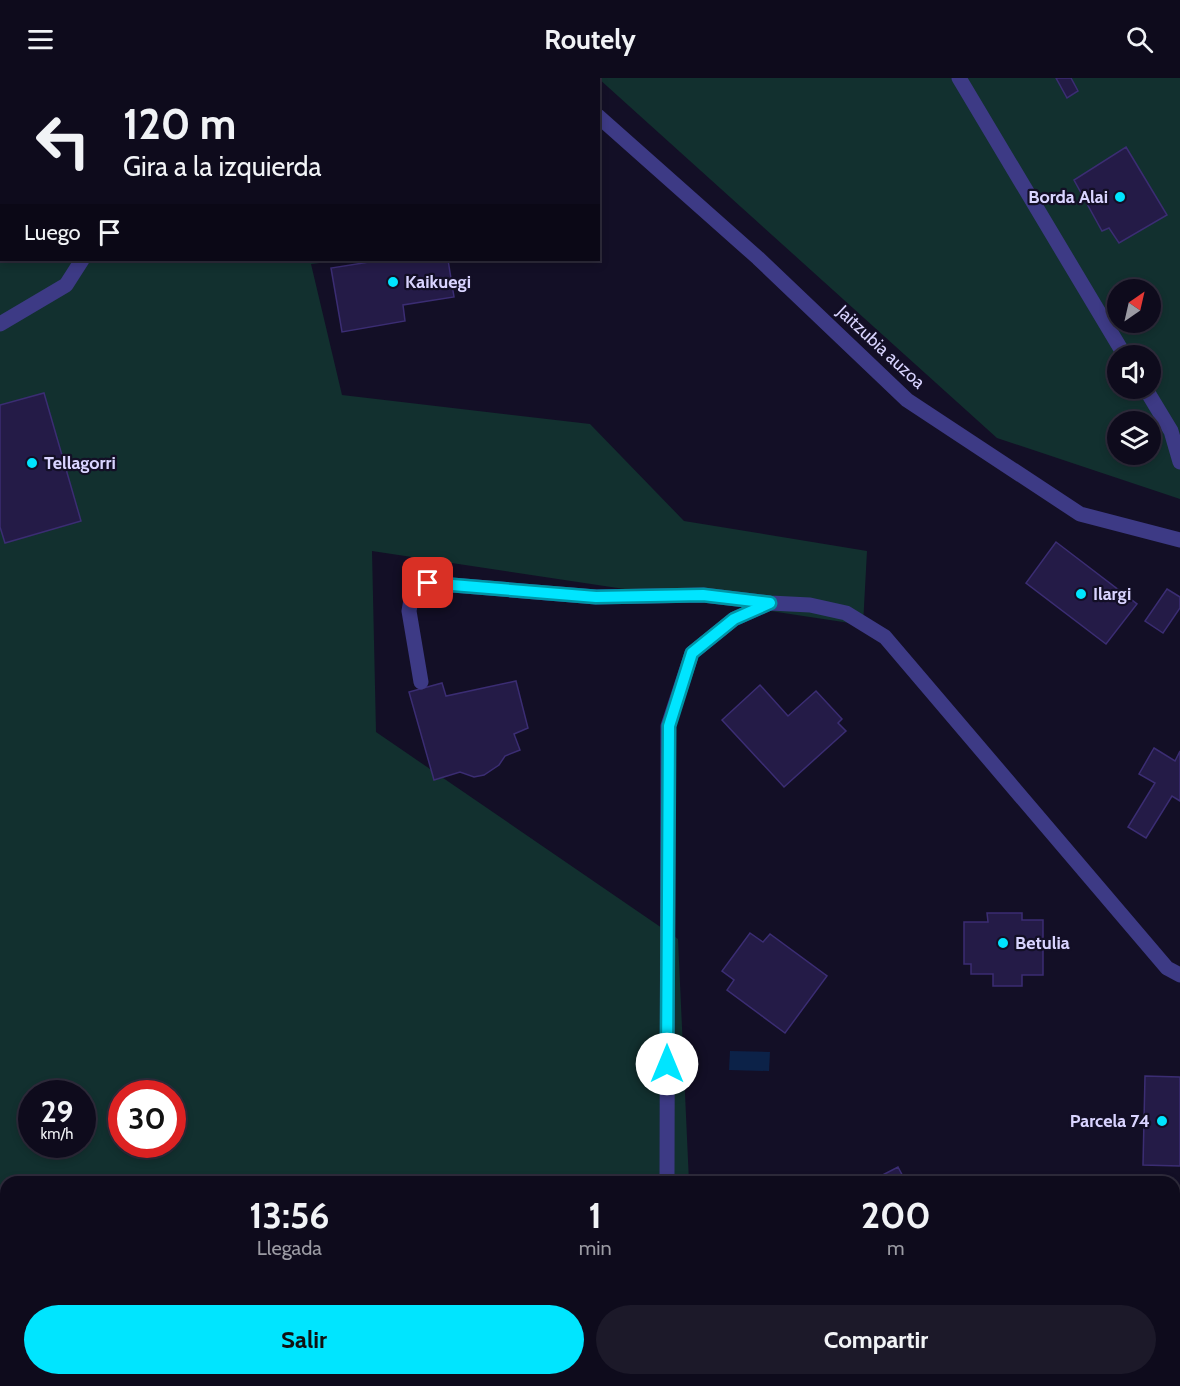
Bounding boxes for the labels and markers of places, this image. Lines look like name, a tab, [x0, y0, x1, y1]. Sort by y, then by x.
place label: Borda Alai	[1028, 186, 1108, 208]
marker: Borda Alai	[1113, 190, 1127, 204]
place label: Kaikuegi	[405, 271, 471, 293]
marker: Kaikuegi	[386, 275, 400, 289]
place label: Tellagorri	[44, 452, 116, 474]
marker: Tellagorri	[25, 456, 39, 470]
pin	[402, 557, 453, 608]
place label: Ilargi	[1093, 583, 1131, 605]
marker: Ilargi	[1074, 587, 1088, 601]
place label: Betulia	[1015, 932, 1070, 954]
marker: Betulia	[996, 936, 1010, 950]
place label: Parcela 74	[1070, 1110, 1150, 1132]
marker: Parcela 74	[1155, 1114, 1169, 1128]

